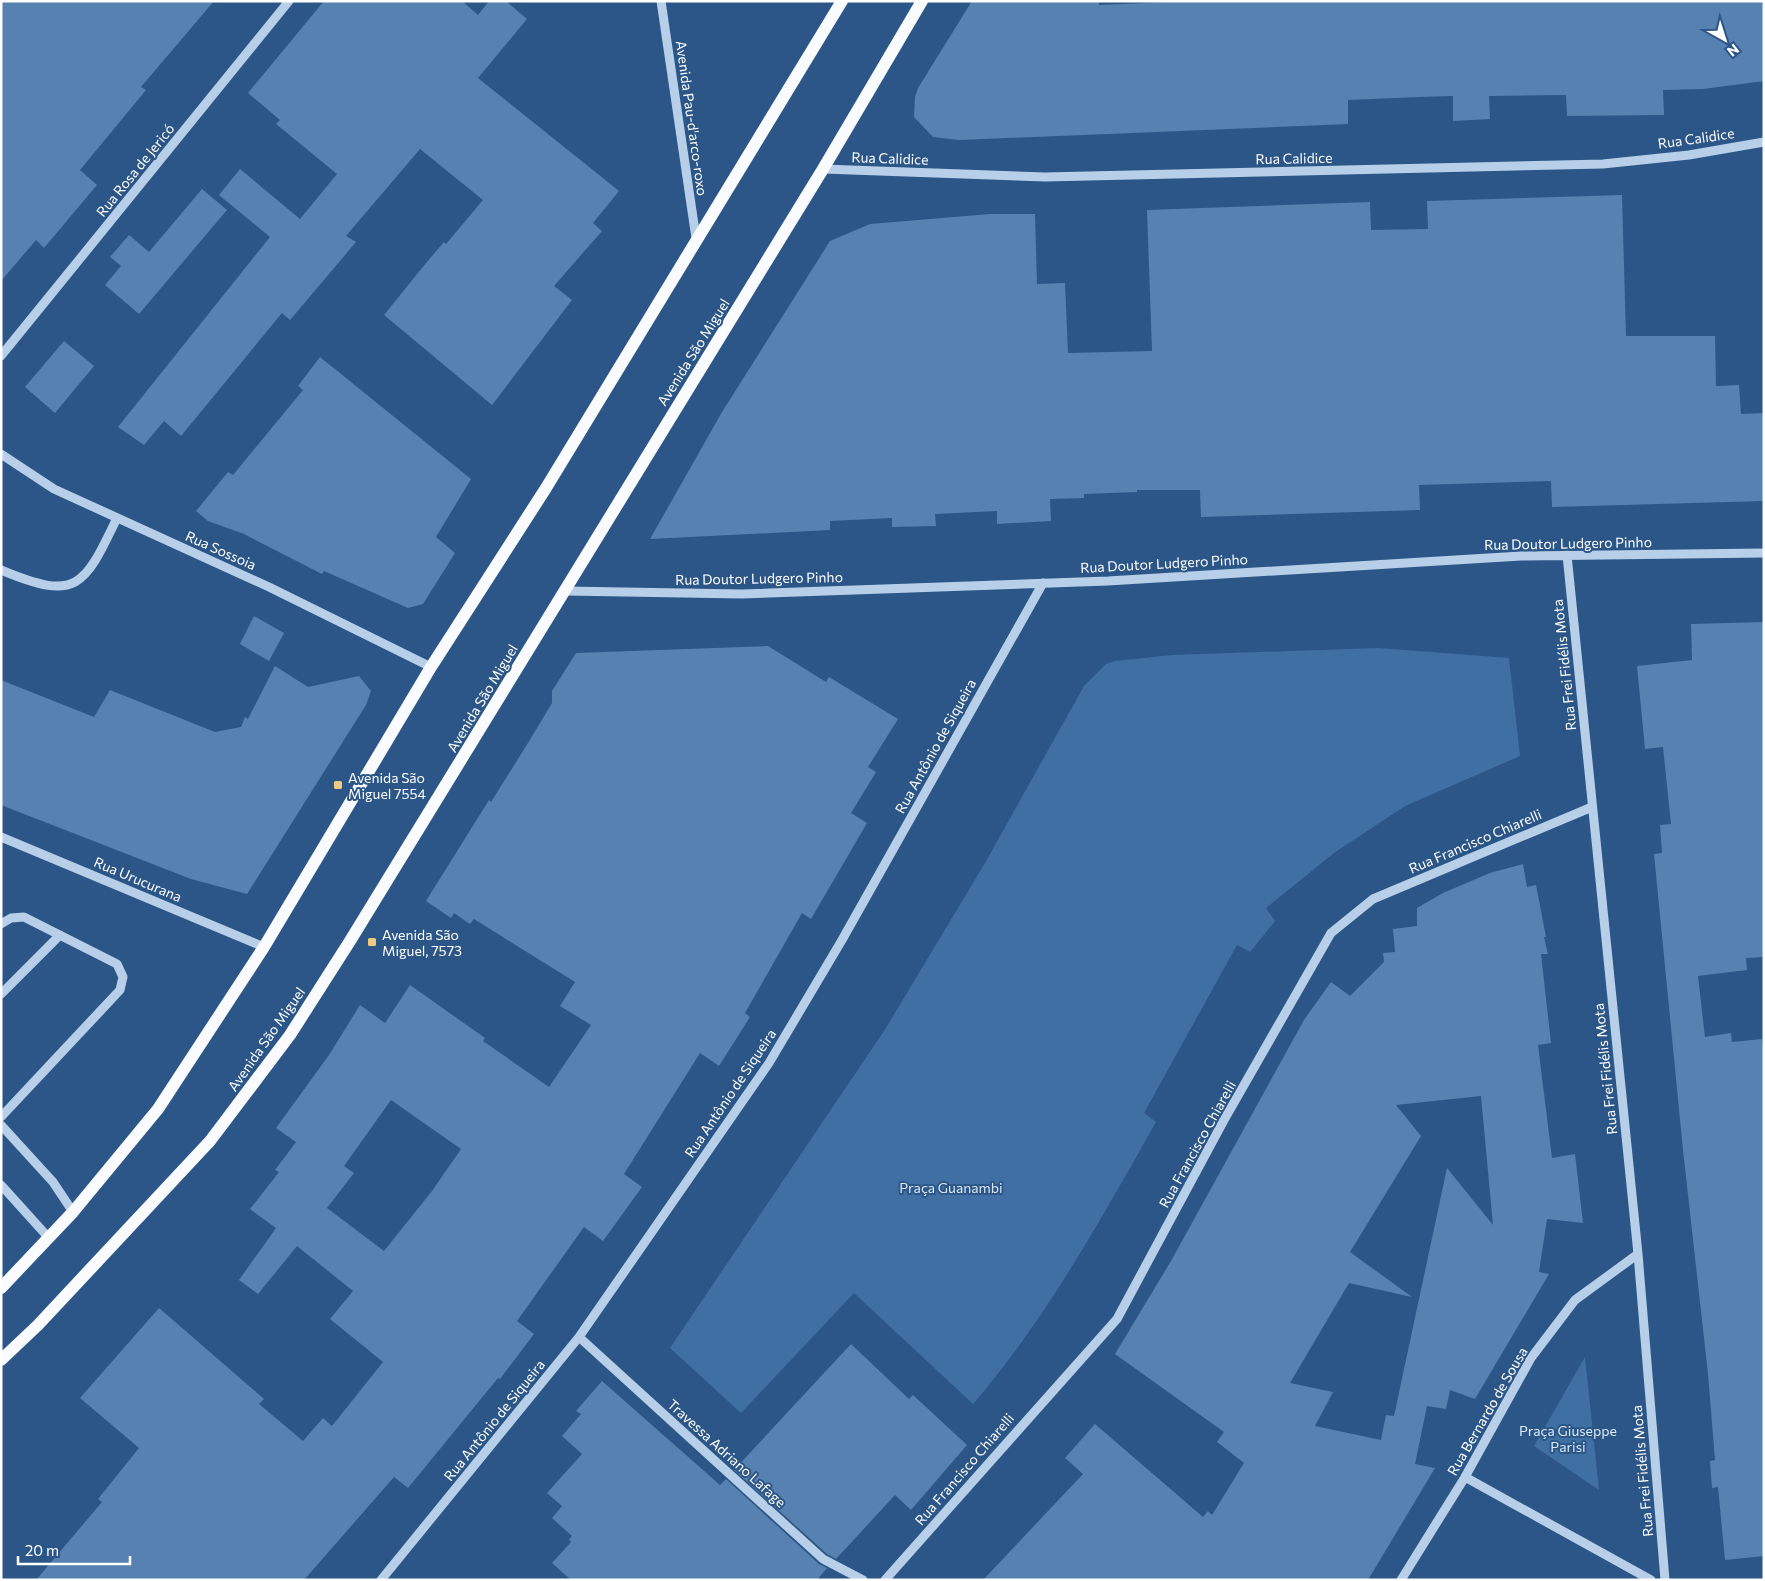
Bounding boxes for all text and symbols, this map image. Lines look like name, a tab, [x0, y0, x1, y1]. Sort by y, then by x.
north arrow	[1700, 15, 1750, 65]
street label: Avenida Pau-d'arco-roxo	[673, 39, 711, 197]
text: N	[1724, 41, 1743, 60]
street label: Rua Rosa de Jericó	[92, 120, 178, 220]
street label: Rua Calidice	[1657, 124, 1735, 152]
street label: Rua Calidice	[851, 148, 929, 168]
street label: Rua Calidice	[1255, 149, 1333, 167]
street label: Avenida São Miguel	[653, 295, 733, 409]
street label: Rua Sossoia	[183, 527, 259, 573]
street label: Rua Doutor Ludgero Pinho	[1484, 533, 1652, 553]
street label: Rua Doutor Ludgero Pinho	[1080, 550, 1248, 576]
street label: Rua Doutor Ludgero Pinho	[675, 568, 843, 588]
street label: Rua Frei Fidélis Mota	[1549, 598, 1579, 732]
street label: Avenida São Miguel	[443, 641, 521, 755]
street label: Rua Antônio de Siqueira	[891, 676, 979, 816]
place label: Avenida São Miguel 7554	[348, 769, 426, 802]
marker: Avenida São Miguel 7554	[332, 779, 344, 791]
street label: Rua Francisco Chiarelli	[1406, 805, 1544, 877]
street label: Rua Urucurana	[92, 853, 184, 905]
place label: Avenida São Miguel, 7573	[382, 926, 462, 959]
marker: Avenida São Miguel, 7573	[366, 936, 378, 948]
street label: Avenida São Miguel	[224, 984, 308, 1094]
street label: Rua Frei Fidélis Mota	[1590, 1002, 1620, 1136]
street label: Rua Antônio de Siqueira	[681, 1026, 779, 1160]
street label: Rua Francisco Chiarelli	[1155, 1078, 1239, 1210]
park label: Praça Guanambi	[899, 1179, 1003, 1196]
street label: Rua Bernardo de Sousa	[1443, 1344, 1531, 1478]
street label: Rua Antônio de Siqueira	[440, 1356, 548, 1484]
street label: Travessa Adriano Lafage	[664, 1395, 790, 1511]
street label: Rua Frei Fidélis Mota	[1628, 1405, 1656, 1537]
street label: Rua Francisco Chiarelli	[911, 1410, 1017, 1528]
park label: Praça Giuseppe Parisi	[1519, 1422, 1617, 1455]
scale bar	[18, 1534, 130, 1566]
text: 20 m	[25, 1541, 59, 1559]

